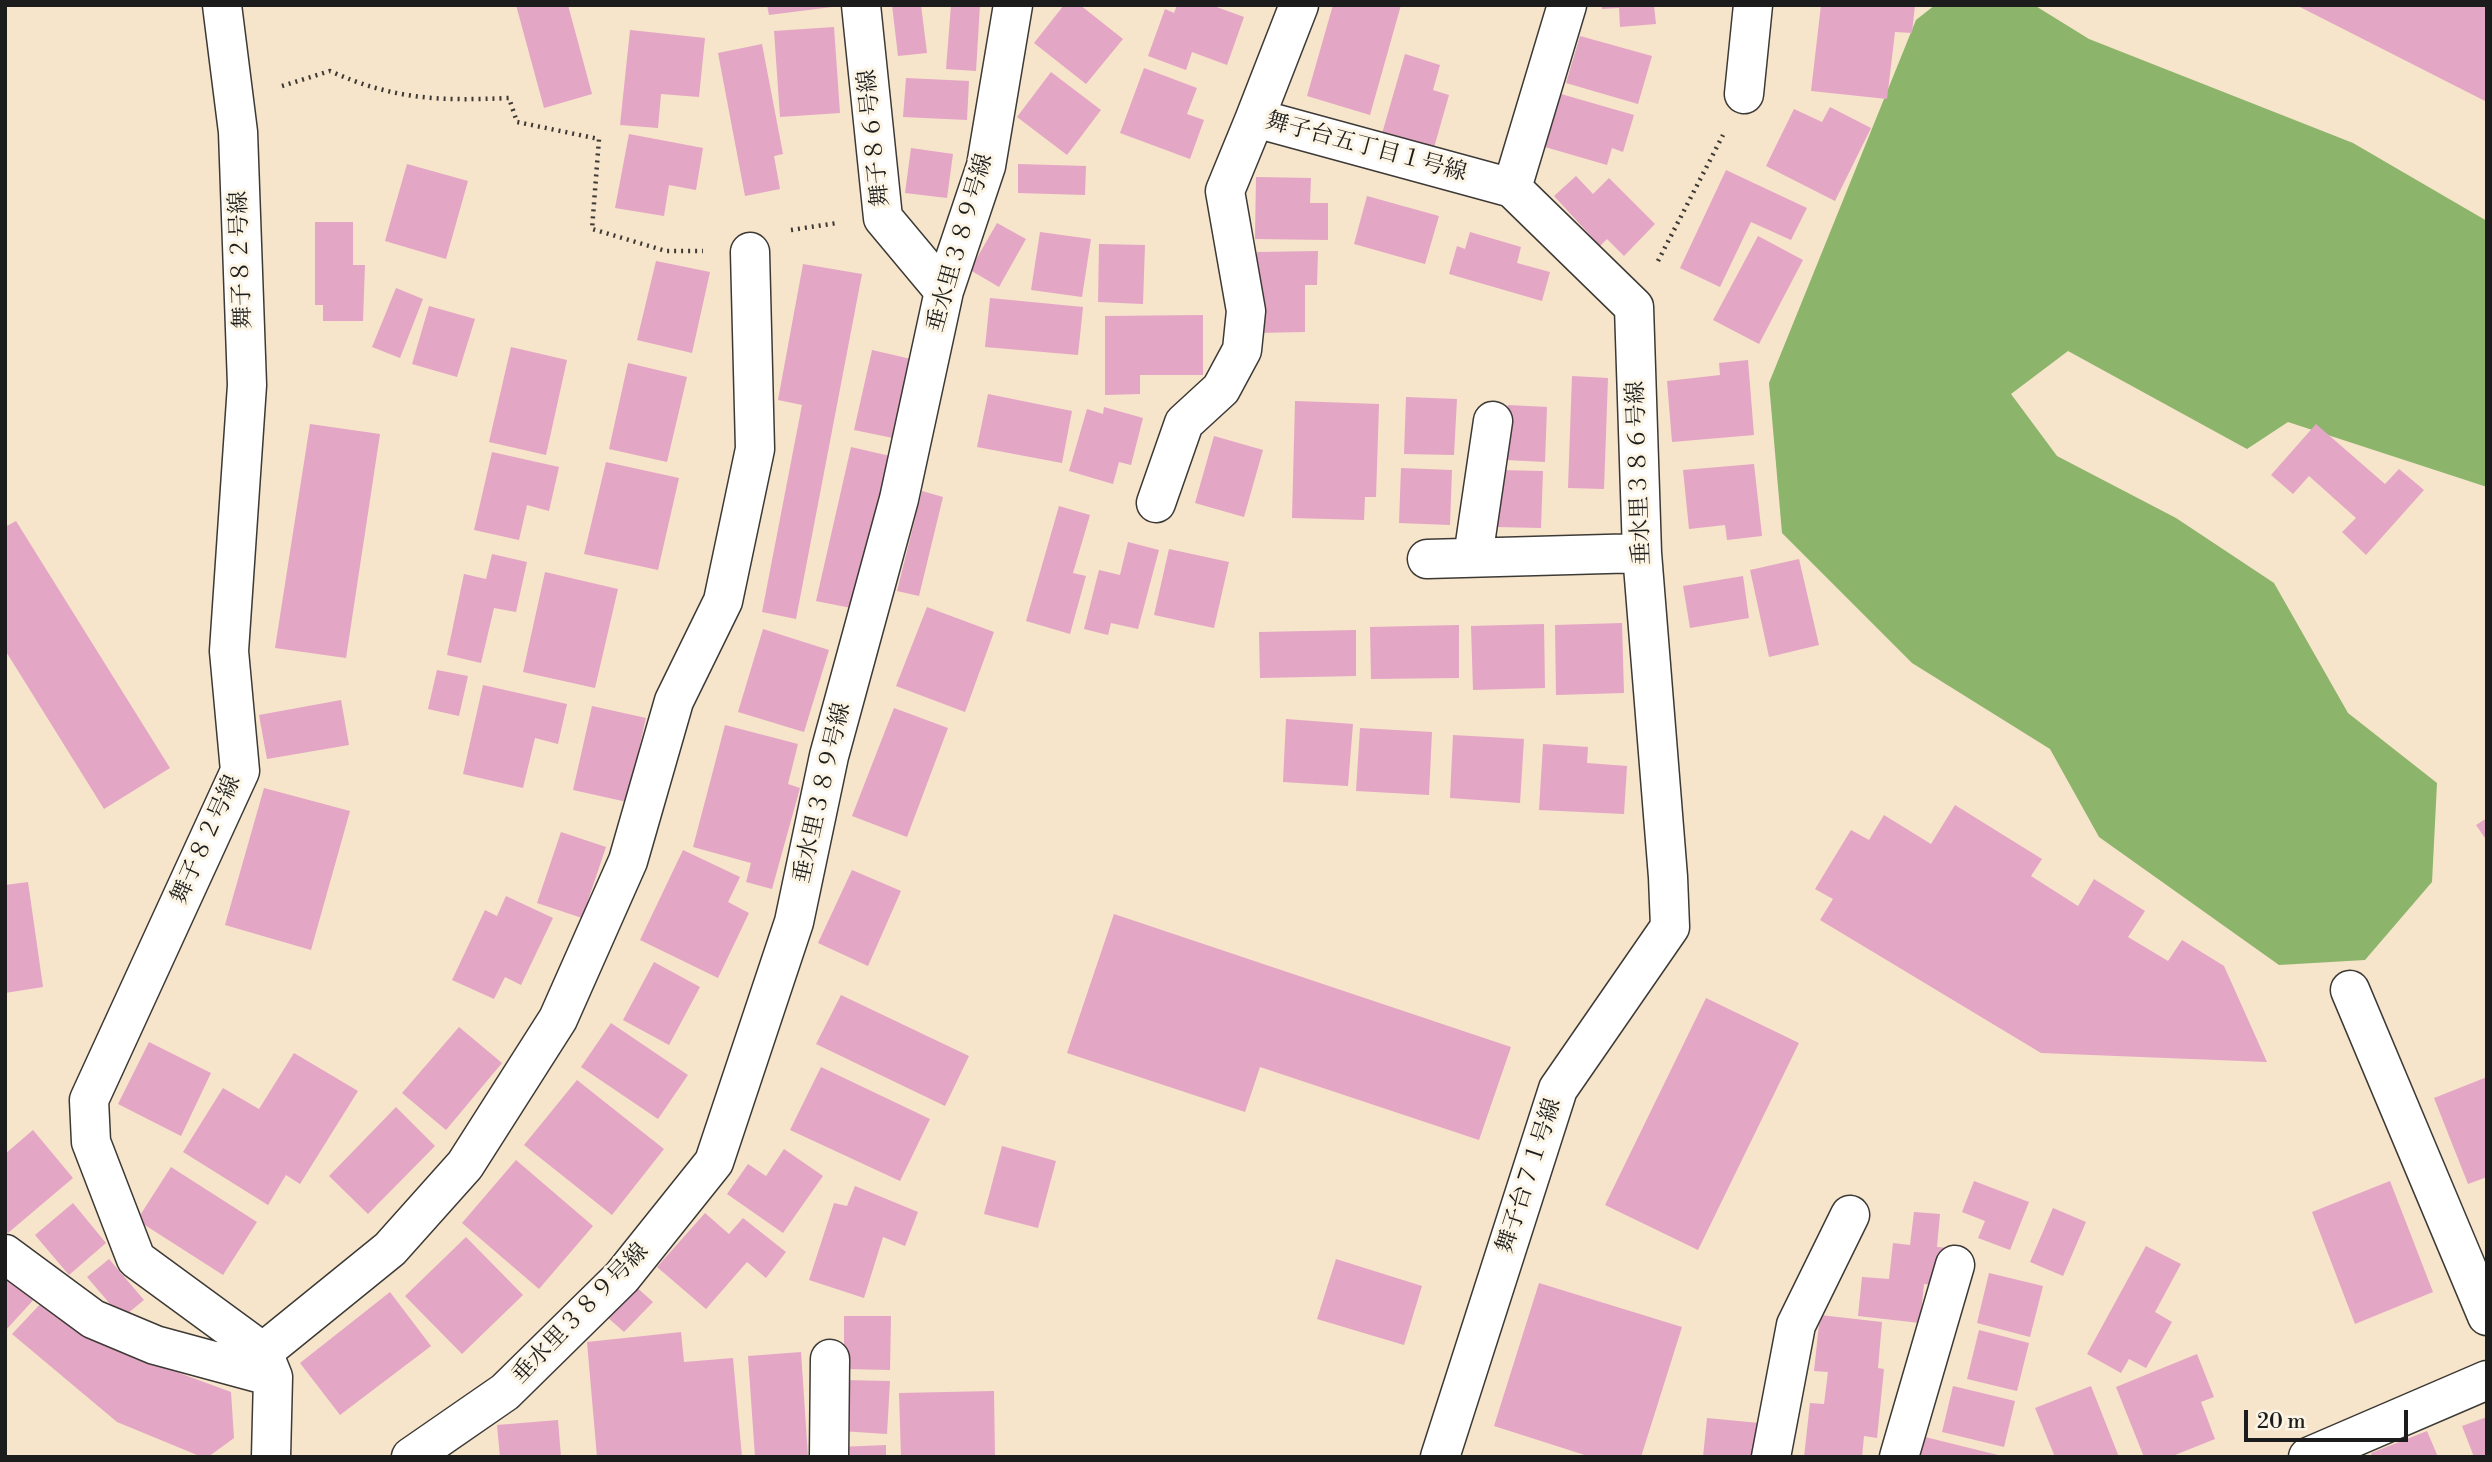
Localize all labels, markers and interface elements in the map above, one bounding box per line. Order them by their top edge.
street label: 舞子８６号線 [854,68,896,208]
street label: 舞子台五丁目１号線 [1262,108,1470,188]
street label: 垂水里３８９号線 [922,151,1000,335]
street label: 舞子８２号線 [226,191,258,329]
street label: 垂水里３８６号線 [1623,381,1657,565]
street label: 垂水里３８９号線 [789,700,857,886]
street label: 舞子８２号線 [166,771,248,909]
street label: 舞子台７１号線 [1492,1095,1568,1257]
street label: 垂水里３８９号線 [507,1238,655,1390]
scale bar [2247,1396,2412,1440]
text: 20 m [2257,1409,2306,1435]

